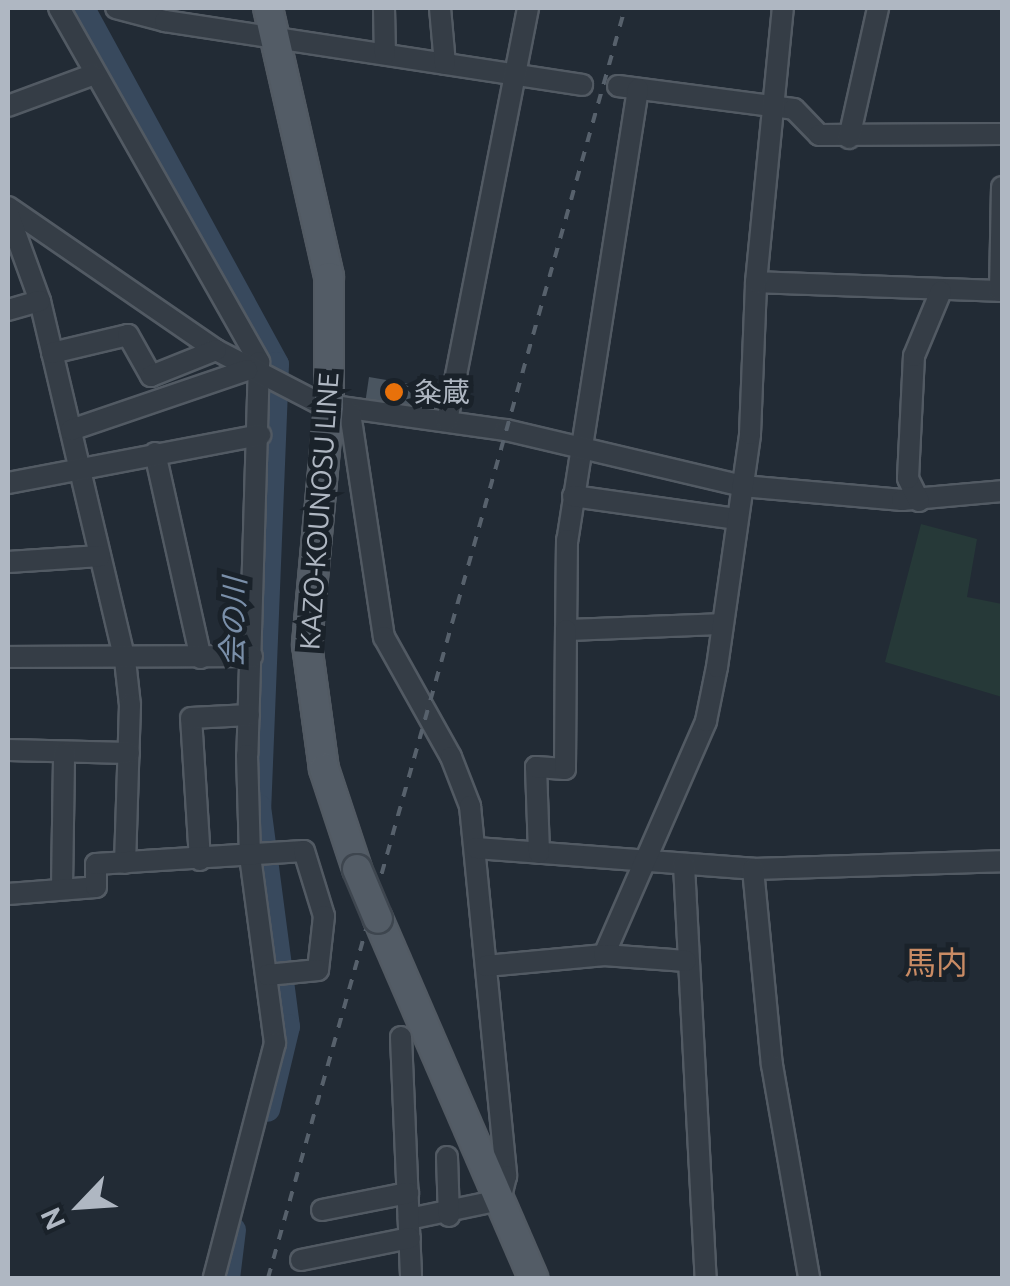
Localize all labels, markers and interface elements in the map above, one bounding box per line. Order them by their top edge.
street label: KAZO-KOUNOSU LINE [293,371,345,651]
place label: 粂蔵 [414,375,470,409]
marker: 粂蔵 [383,381,405,403]
water label: 会の川 [213,576,253,668]
district label: 馬内 [904,943,968,981]
north arrow [30,1156,130,1256]
text: N [34,1203,71,1235]

